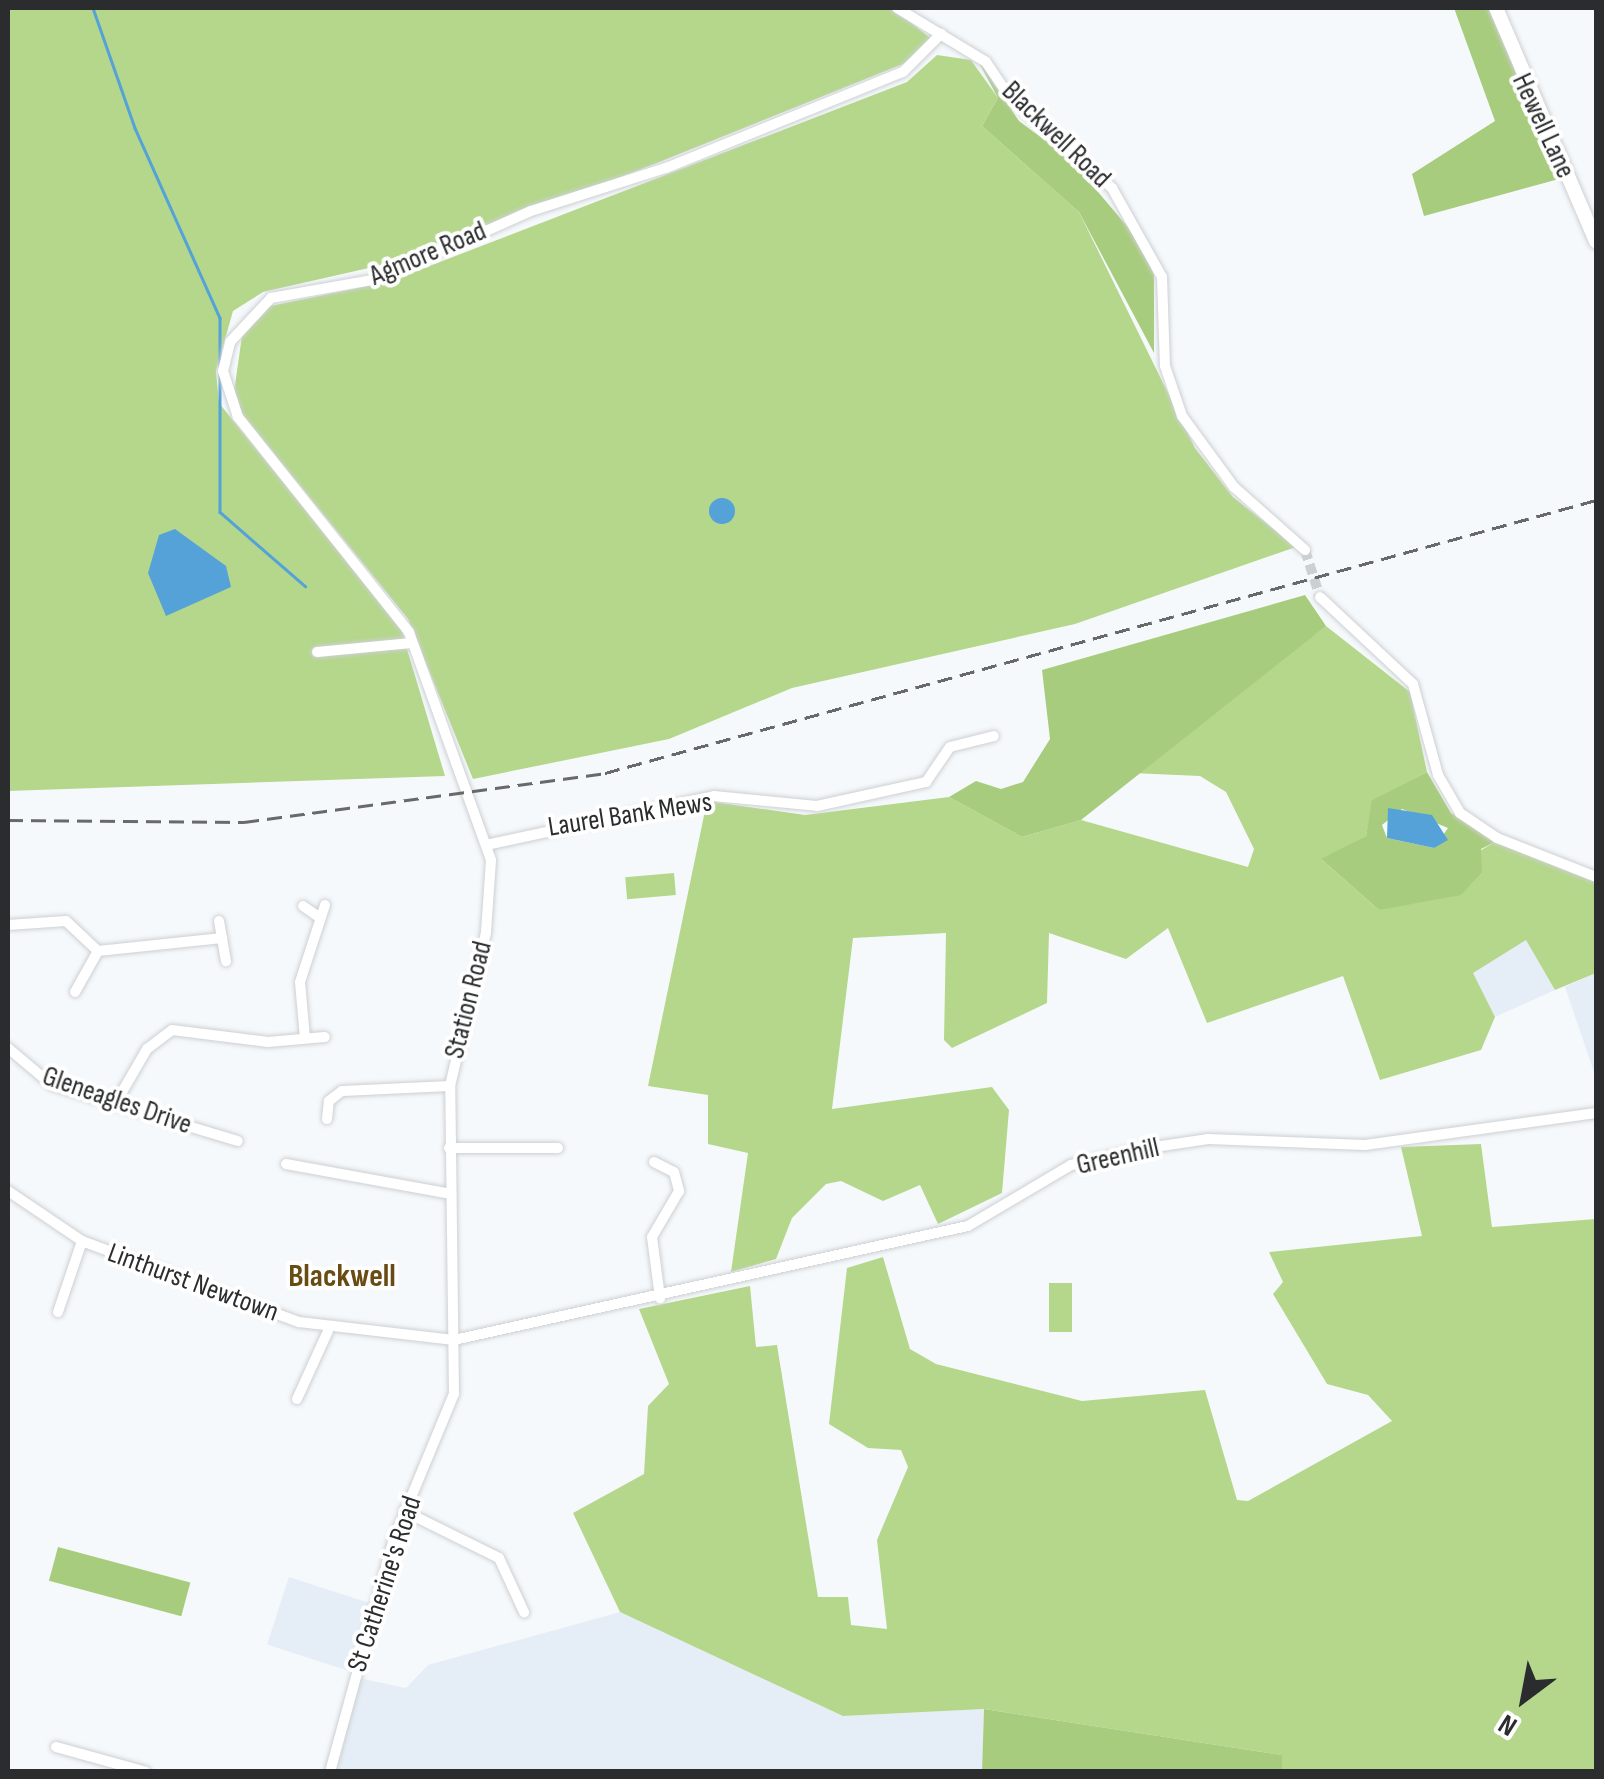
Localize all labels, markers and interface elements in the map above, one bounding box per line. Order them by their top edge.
street label: Hewell Lane [1504,68,1582,184]
street label: Blackwell Road [994,75,1118,195]
street label: Agmore Road [365,214,491,294]
street label: Laurel Bank Mews [546,785,714,845]
street label: Station Road [438,938,500,1062]
street label: Gleneagles Drive [38,1060,196,1142]
street label: Greenhill [1073,1131,1163,1183]
street label: Linthurst Newtown [103,1237,283,1329]
district label: Blackwell [288,1258,396,1296]
street label: St Catherine's Road [341,1492,429,1676]
north arrow [1474,1649,1574,1749]
text: N [1493,1707,1523,1743]

